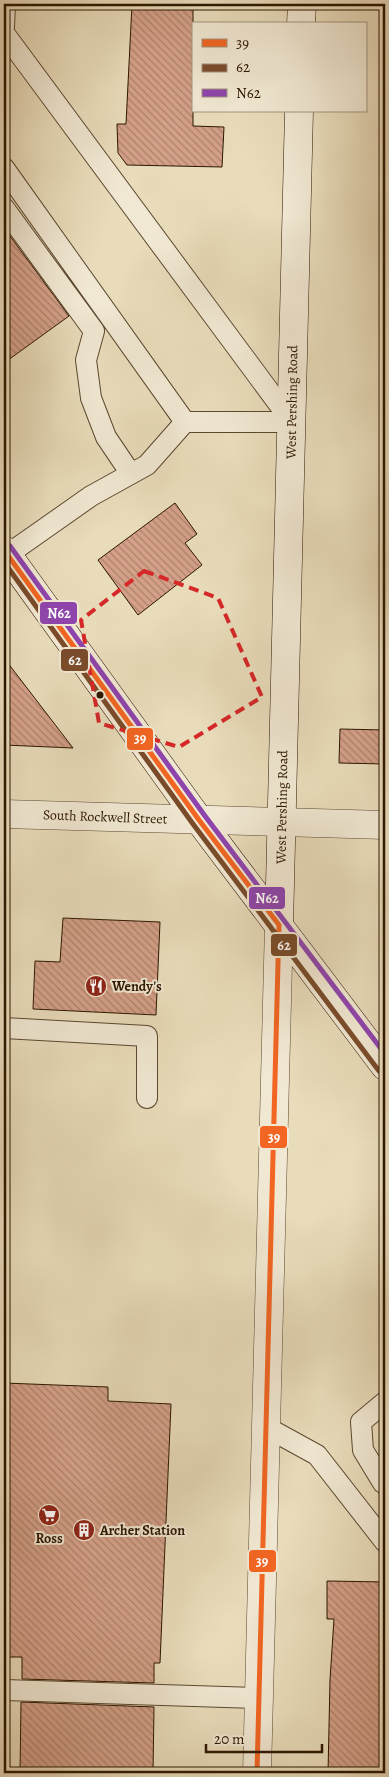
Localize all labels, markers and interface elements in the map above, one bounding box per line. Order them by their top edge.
legend [192,22,366,112]
text: 39 [236,33,249,53]
text: 62 [236,57,250,77]
text: N62 [236,83,261,103]
street label: West Pershing Road [281,345,302,460]
line badge: N62 [39,601,78,625]
text: N62 [47,604,71,623]
line badge: 62 [60,648,89,672]
text: 62 [68,651,82,670]
unlabelled marker [95,690,105,700]
line badge: 39 [126,727,154,751]
text: 39 [134,729,147,748]
street label: West Pershing Road [271,750,292,865]
street label: South Rockwell Street [42,805,168,829]
line badge: N62 [248,886,286,910]
text: N62 [255,889,279,908]
line badge: 62 [270,933,298,957]
text: 62 [277,936,291,955]
restaurant icon: Wendy's [84,974,108,998]
place label: Wendy's [111,977,162,996]
line badge: 39 [259,1125,288,1149]
text: 39 [268,1128,281,1147]
supermarket icon: Ross [37,1503,61,1527]
building icon: Archer Station [72,1518,96,1542]
place label: Archer Station [99,1521,185,1540]
place label: Ross [35,1529,63,1548]
line badge: 39 [248,1549,277,1573]
text: 39 [256,1552,269,1571]
scale bar [206,1722,323,1754]
text: 20 m [214,1729,245,1749]

